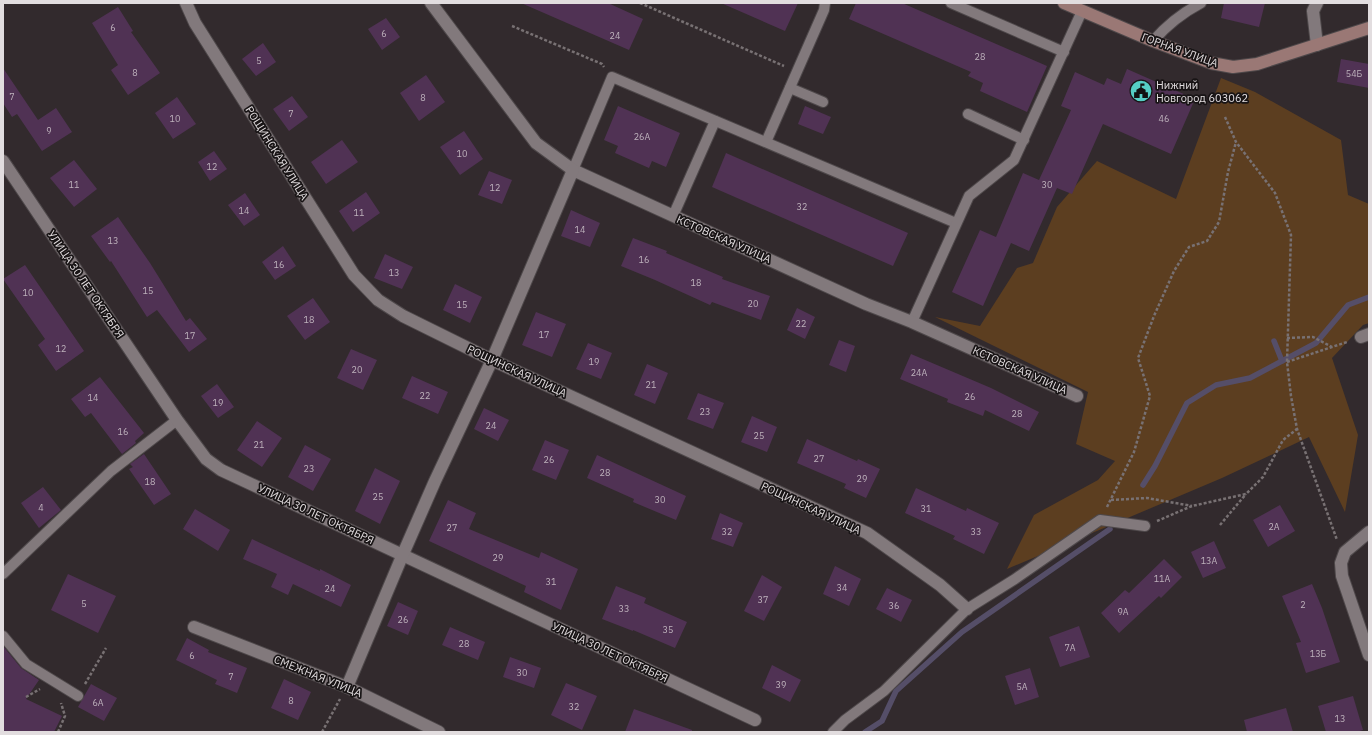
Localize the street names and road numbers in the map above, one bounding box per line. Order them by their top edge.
street label: ГОРНАЯ УЛИЦА [1140,30,1220,70]
street label: РОЩИНСКАЯ УЛИЦА [242,103,312,203]
street label: КСТОВСКАЯ УЛИЦА [675,212,773,266]
street label: УЛИЦА 30 ЛЕТ ОКТЯБРЯ [45,228,127,340]
street label: РОЩИНСКАЯ УЛИЦА [465,342,569,400]
street label: КСТОВСКАЯ УЛИЦА [971,343,1069,397]
street label: РОЩИНСКАЯ УЛИЦА [759,479,863,537]
street label: УЛИЦА 30 ЛЕТ ОКТЯБРЯ [256,481,376,547]
street label: УЛИЦА 30 ЛЕТ ОКТЯБРЯ [550,619,670,685]
street label: СМЕЖНАЯ УЛИЦА [272,652,364,700]

